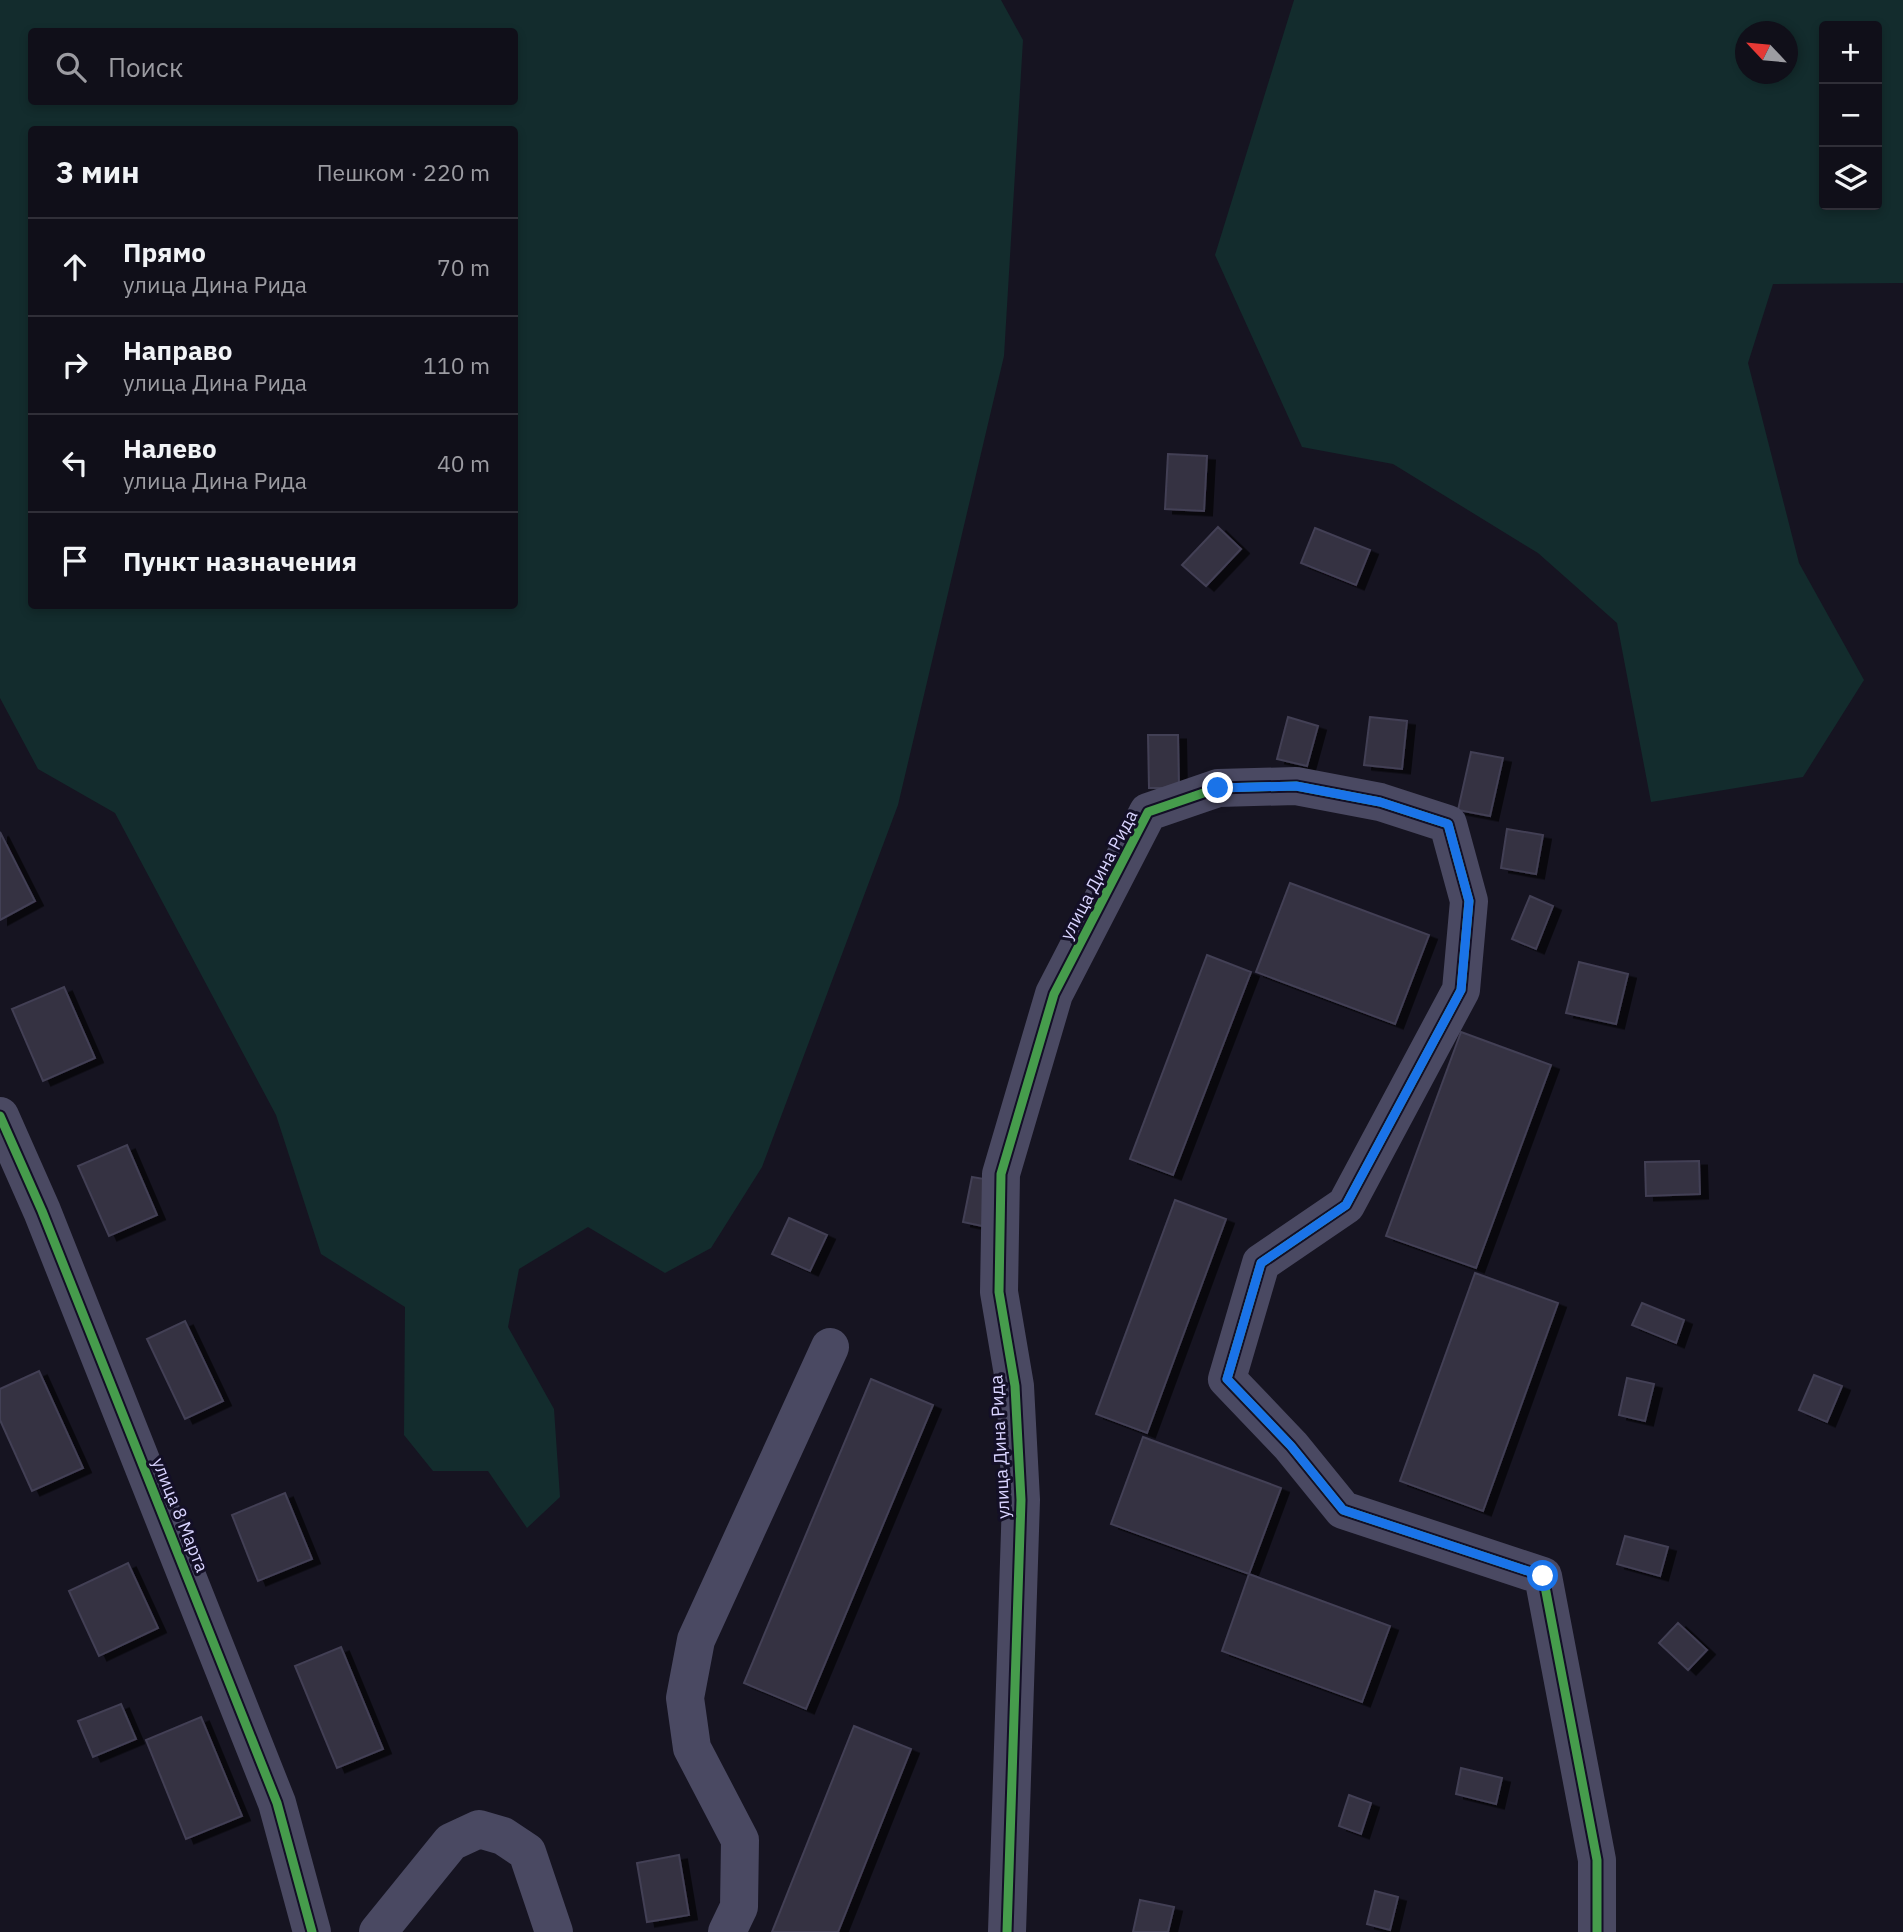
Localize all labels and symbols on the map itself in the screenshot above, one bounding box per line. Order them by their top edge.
north arrow [1735,21,1798,84]
route end [1202,772,1233,803]
street label: улица Дина Рида [1055,805,1143,944]
street label: улица Дина Рида [984,1374,1015,1520]
street label: улица 8 Марта [147,1454,214,1576]
route start [1527,1560,1558,1591]

